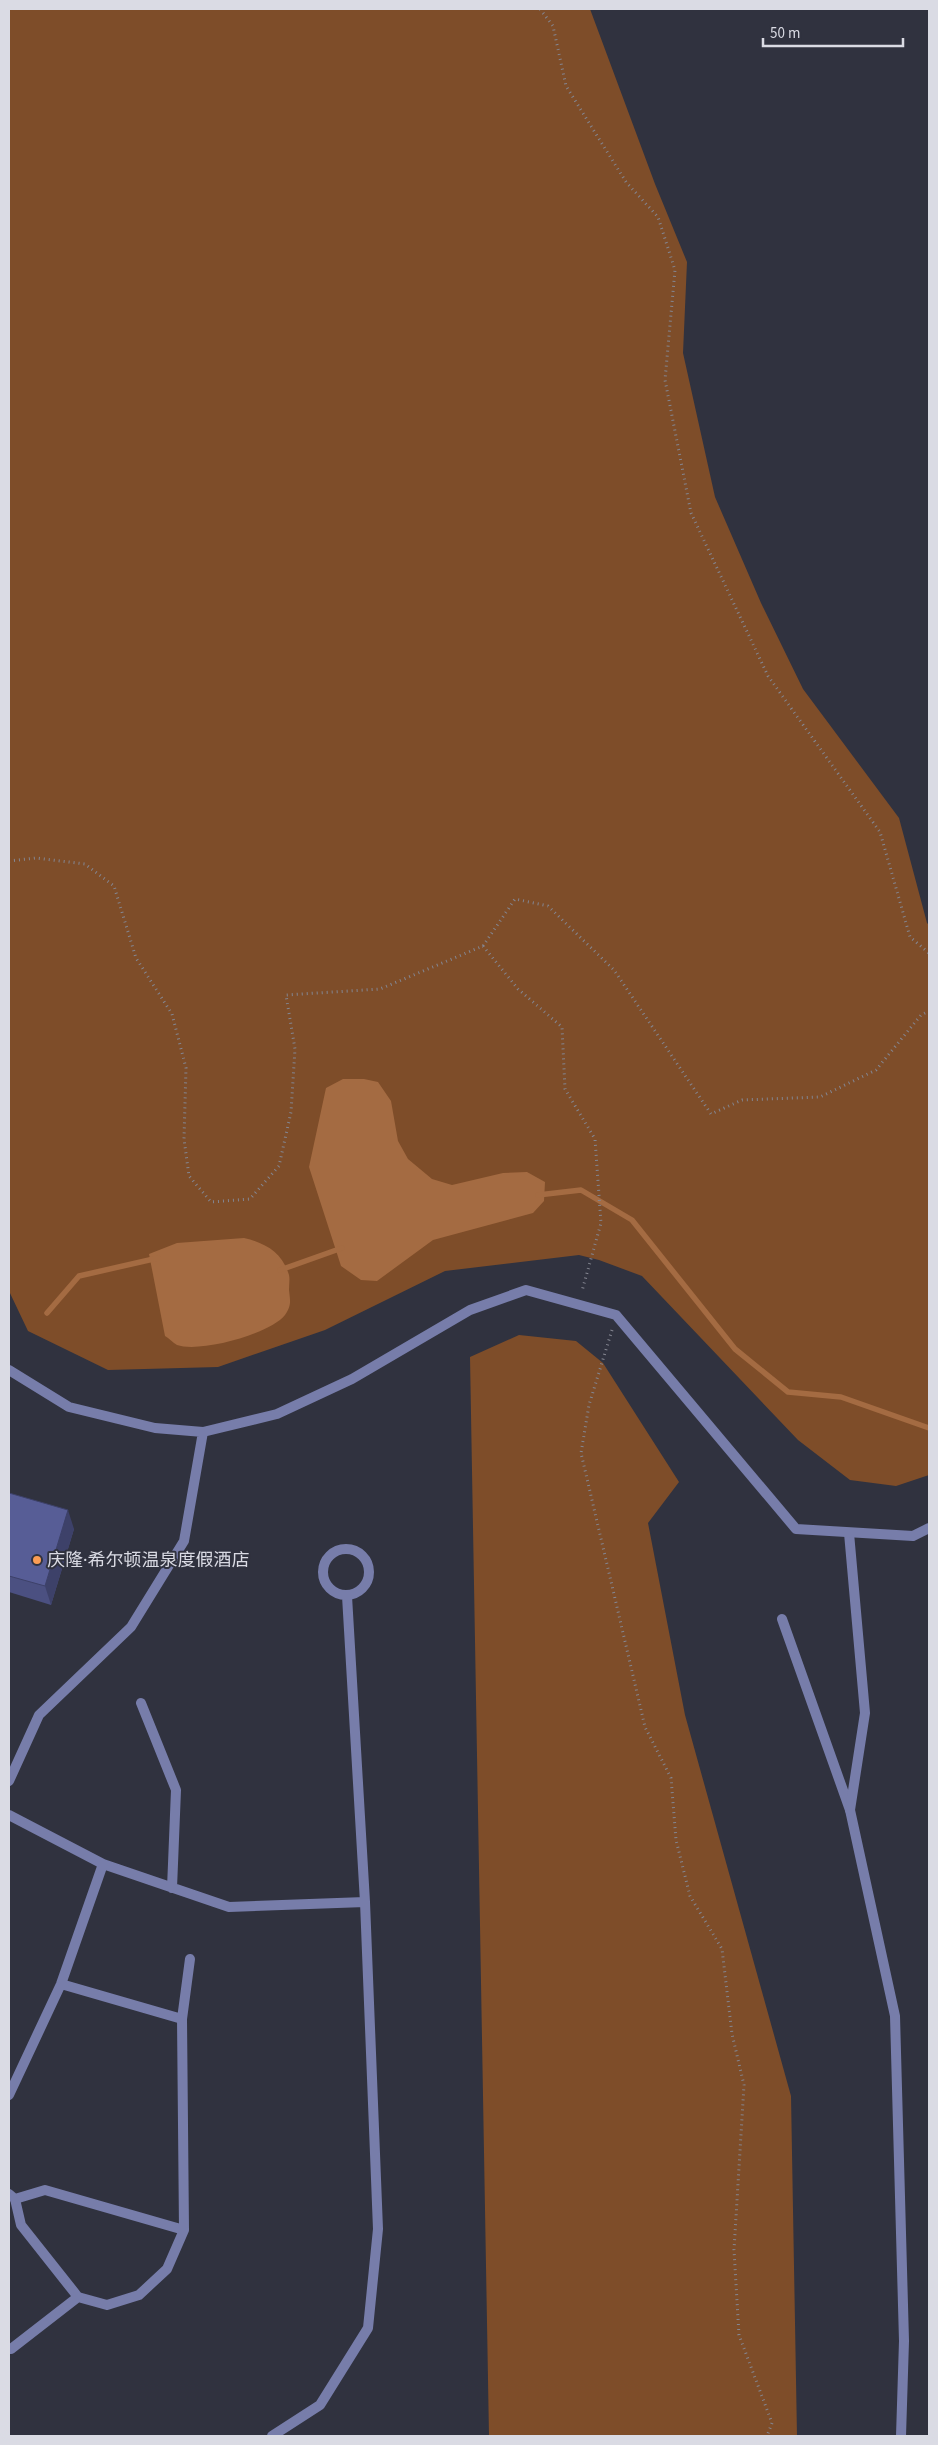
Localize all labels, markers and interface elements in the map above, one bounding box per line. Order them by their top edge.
scale bar [763,15,903,47]
text: 50 m [770,23,800,44]
place label: 庆隆·希尔顿温泉度假酒店 [47,1548,249,1573]
marker: 庆隆·希尔顿温泉度假酒店 [31,1554,43,1566]

